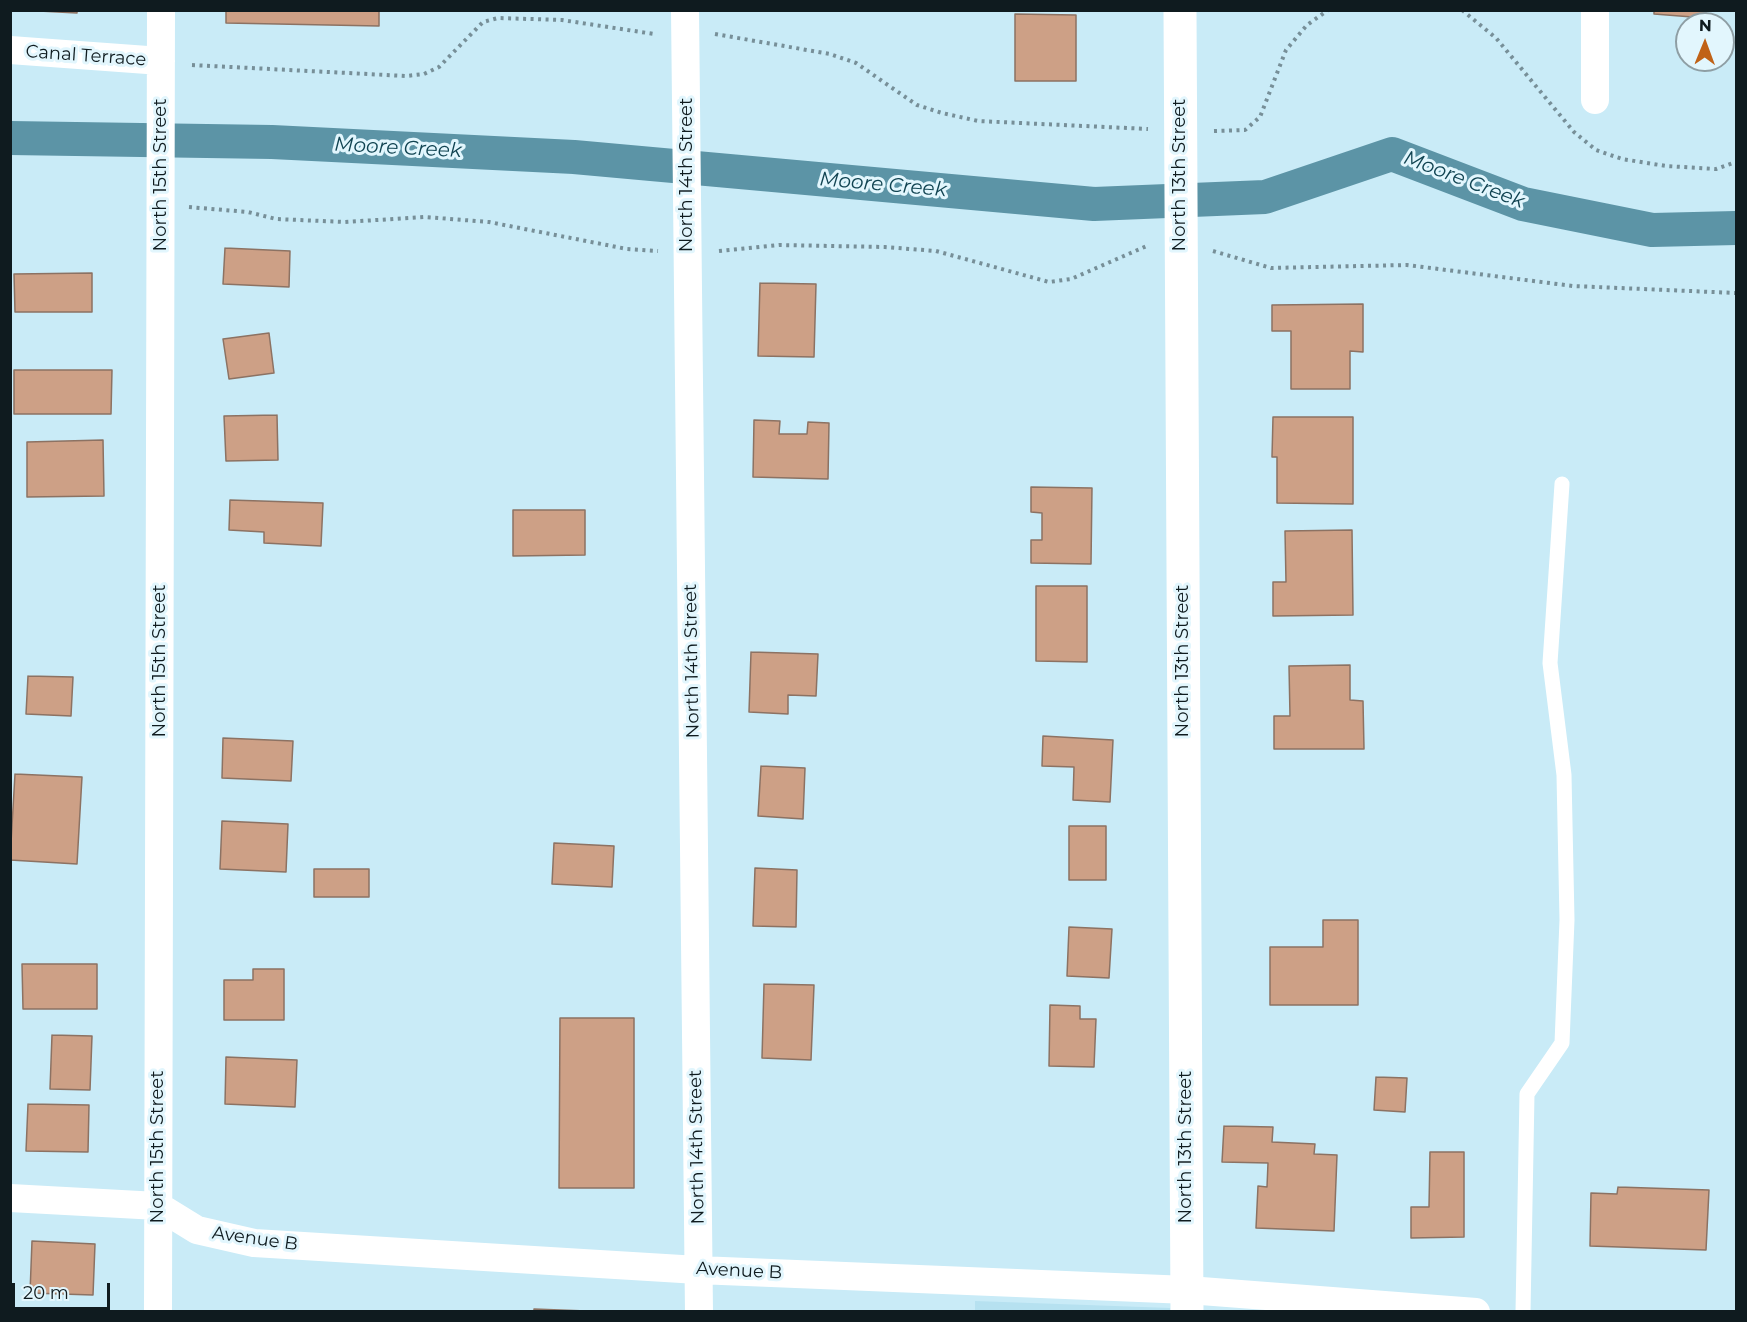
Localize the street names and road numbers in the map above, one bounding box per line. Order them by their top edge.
street label: Canal Terrace [25,41,147,71]
street label: North 14th Street [676,98,698,252]
street label: North 15th Street [150,99,172,251]
street label: North 13th Street [1169,99,1191,251]
street label: North 14th Street [680,584,704,738]
street label: North 15th Street [149,585,171,737]
street label: North 13th Street [1172,585,1194,737]
street label: North 14th Street [685,1070,709,1224]
street label: North 15th Street [147,1071,169,1223]
street label: North 13th Street [1175,1071,1197,1223]
street label: Avenue B [211,1222,299,1256]
street label: Avenue B [695,1258,783,1284]

